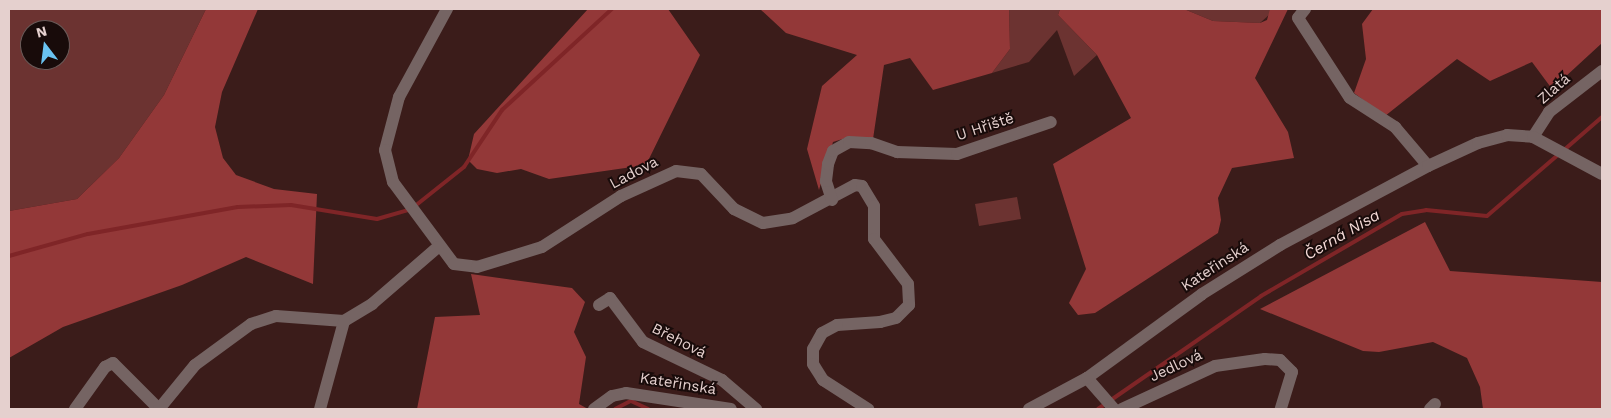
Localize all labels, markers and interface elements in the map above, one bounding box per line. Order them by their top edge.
north arrow [20,20,70,70]
text: N [34,22,48,41]
street label: Zlatá [1534,70,1574,108]
street label: U Hřiště [954,109,1016,145]
street label: Ladova [607,153,661,193]
water label: Černá Nisa [1301,206,1383,264]
street label: Kateřinská [1178,239,1252,295]
street label: Břehová [649,320,709,362]
street label: Jedlová [1147,346,1205,386]
street label: Kateřinská [639,369,717,399]

